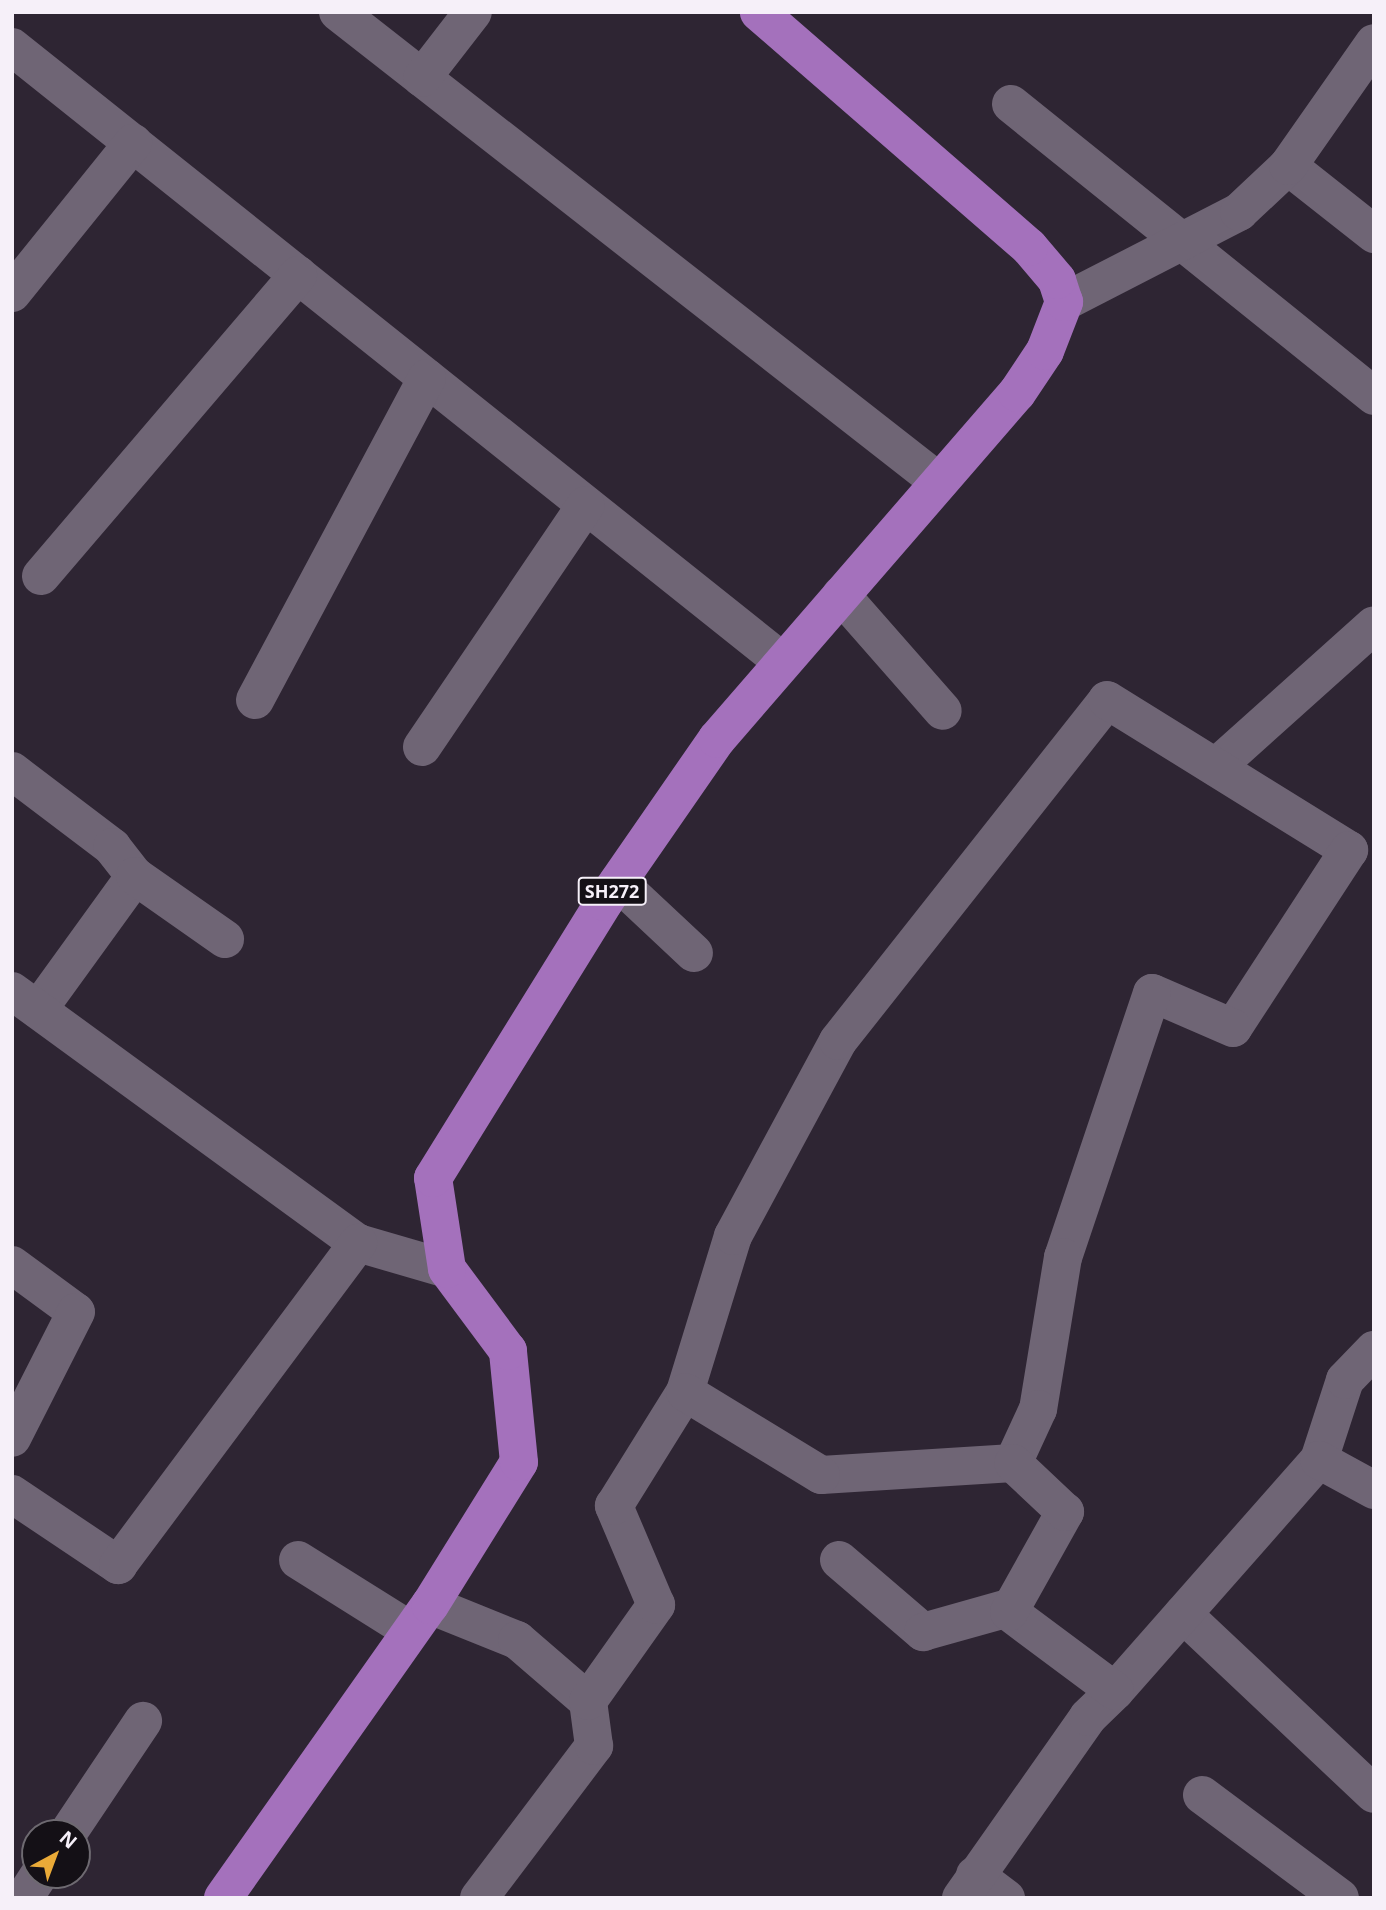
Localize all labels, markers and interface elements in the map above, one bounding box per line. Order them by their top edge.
road number: SH272 [577,876,647,906]
north arrow [21,1819,91,1889]
text: N [54,1825,83,1855]

